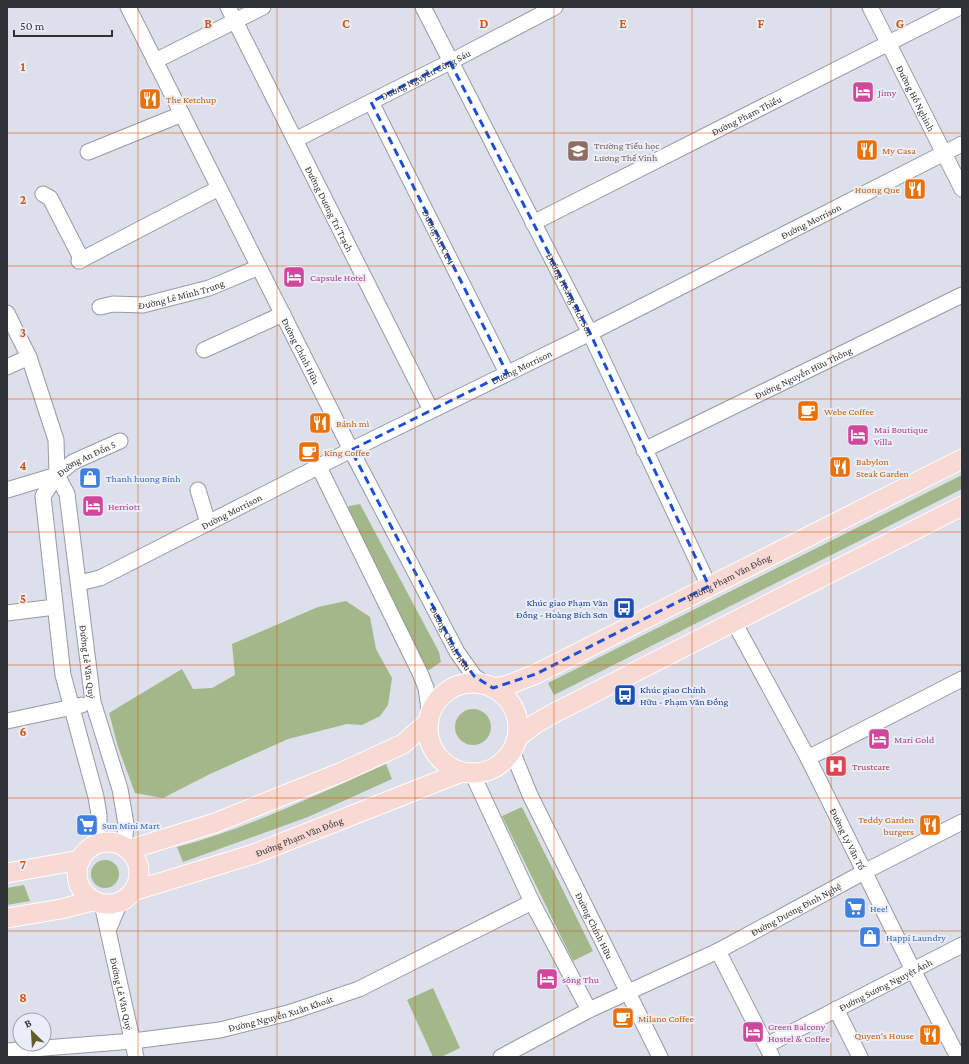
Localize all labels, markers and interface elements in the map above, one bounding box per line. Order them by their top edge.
scale bar [14,12,112,38]
text: B [204,16,212,31]
text: C [342,16,350,31]
text: D [480,16,489,31]
text: E [619,16,627,31]
text: F [758,16,765,31]
text: G [896,16,904,31]
text: 50 m [20,19,45,33]
street label: Đường Nguyễn Công Sáu [379,47,473,102]
text: 1 [21,59,26,74]
street label: Đường Hồ Nghinh [895,63,938,133]
hotel icon: Jimy [850,79,876,105]
restaurant icon: The Ketchup [137,86,163,112]
place label: Jimy [877,87,897,98]
street label: Đường Phạm Thiều [709,92,784,137]
place label: The Ketchup [166,94,216,105]
restaurant icon: My Casa [854,137,880,163]
school or university icon: Trường Tiểu học Lương Thế Vinh [565,138,591,164]
place label: Trường Tiểu học Lương Thế Vinh [594,140,660,163]
place label: My Casa [882,145,916,156]
street label: Đường Dương Trí Trạch [303,164,356,254]
restaurant icon: Huong Que [902,176,928,202]
place label: Huong Que [855,184,901,195]
text: 2 [20,192,27,207]
street label: Đường Morrison [779,201,843,241]
street label: Đường An Cư 4 [420,208,457,266]
street label: Đường Hoàng Bích Sơn [544,251,596,338]
hotel icon: Capsule Hotel [281,264,307,290]
place label: Capsule Hotel [310,272,366,283]
street label: Đường Lê Minh Trung [138,277,226,311]
street label: Đường Chính Hữu [280,316,323,386]
text: 3 [20,325,26,340]
street label: Đường Nguyễn Hữu Thông [753,344,854,401]
street label: Đường Morrison [489,347,554,386]
cafe icon: Webe Coffee [795,398,821,424]
place label: Webe Coffee [824,406,875,417]
restaurant icon: Bánh mì [307,410,333,436]
place label: Bánh mì [336,418,370,429]
hotel icon: Mai Boutique Villa [845,422,871,448]
place label: Mai Boutique Villa [874,424,929,447]
street label: Đường An Đồn 5 [54,438,117,479]
cafe icon: King Coffee [296,439,322,465]
place label: King Coffee [324,447,371,458]
restaurant icon: Babylon Steak Garden [827,454,853,480]
place label: Babylon Steak Garden [856,456,910,479]
text: 4 [19,458,27,473]
shop icon: Thanh huong Binh [77,465,103,491]
place label: Thanh huong Binh [106,473,181,484]
street label: Đường Morrison [199,491,264,531]
hotel icon: Herriott [80,493,106,519]
place label: Herriott [108,501,141,512]
street label: Đường Phạm Văn Đồng [684,551,773,603]
text: 5 [20,591,26,606]
bus stop icon: Khúc giao Phạm Văn Đồng - Hoàng Bích Sơn [611,595,637,621]
place label: Khúc giao Phạm Văn Đồng - Hoàng Bích Sơn [516,597,609,620]
street label: Đường Chính Hữu [428,604,474,673]
street label: Đường Lê Văn Quý [78,624,98,700]
bus stop icon: Khúc giao Chính Hữu - Phạm Văn Đồng [612,682,638,708]
place label: Khúc giao Chính Hữu - Phạm Văn Đồng [640,684,729,707]
text: 6 [19,724,27,739]
hotel icon: Mari Gold [866,726,892,752]
place label: Mari Gold [894,734,935,745]
hospital icon: Trustcare [823,753,849,779]
place label: Trustcare [852,761,891,772]
street label: Đường Lý Văn Tố [828,806,868,872]
supermarket icon: Sun Mini Mart [74,812,100,838]
restaurant icon: Teddy Garden burgers [917,812,943,838]
street label: Đường Phạm Văn Đồng [254,814,345,858]
place label: Teddy Garden burgers [858,814,915,837]
place label: Sun Mini Mart [102,820,160,831]
text: 7 [20,857,26,872]
street label: Đường Dương Đình Nghệ [749,880,843,938]
street label: Đường Chính Hữu [574,890,616,961]
supermarket icon: Hee! [842,895,868,921]
place label: Hee! [870,903,888,914]
shop icon: Happi Laundry [857,924,883,950]
place label: Happi Laundry [886,932,946,943]
street label: Đường Lê Văn Quý [109,956,135,1032]
street label: Đường Sương Nguyệt Ánh [837,956,934,1013]
hotel icon: sông Thu [534,966,560,992]
place label: sông Thu [562,974,600,985]
text: 8 [19,990,27,1005]
street label: Đường Nguyễn Xuân Khoát [227,992,335,1033]
cafe icon: Milano Coffee [610,1005,636,1031]
north arrow [12,1012,52,1052]
place label: Milano Coffee [638,1013,694,1024]
text: B [22,1016,34,1030]
hotel icon: Green Balcony Hostel & Coffee [740,1019,766,1045]
place label: Green Balcony Hostel & Coffee [768,1021,831,1044]
restaurant icon: Quyen's House [917,1022,943,1048]
place label: Quyen's House [854,1030,915,1041]

